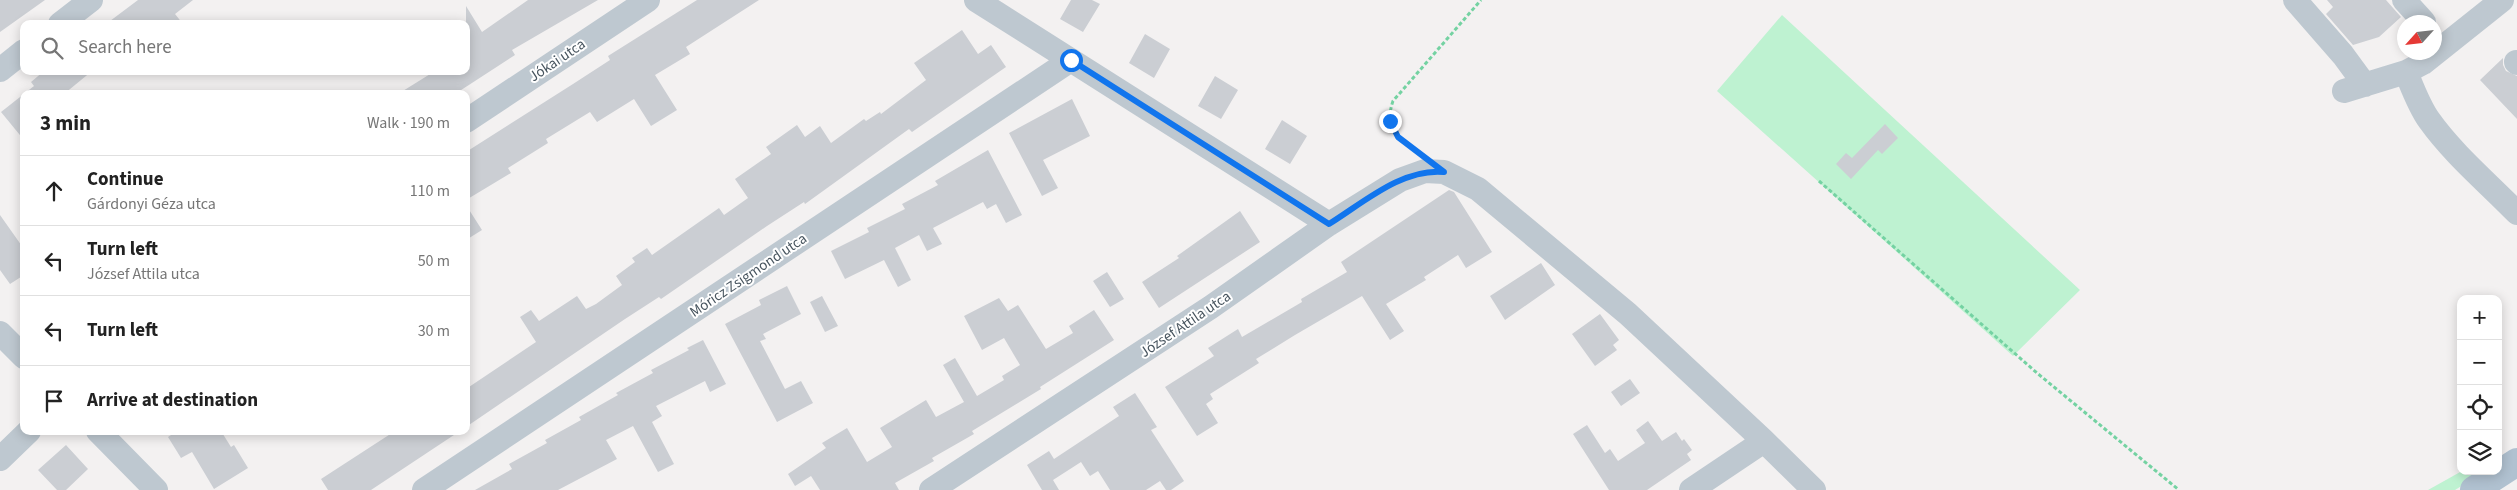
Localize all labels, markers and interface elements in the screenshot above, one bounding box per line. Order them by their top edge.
north arrow [2397,15,2442,60]
search box [20,20,470,75]
icon: search [38,34,66,62]
text: Search here [78,34,172,61]
street label: Jókai utca [525,34,590,87]
route start [1060,49,1083,72]
text: 3 min [40,108,91,138]
route end [1379,110,1402,133]
text: Walk · 190 m [367,112,450,134]
text: Continue [87,166,164,193]
icon: ahead [40,177,68,205]
text: 110 m [410,180,450,202]
text: Gárdonyi Géza utca [87,193,216,215]
street label: Móricz Zsigmond utca [686,228,811,322]
text: Turn left [87,236,158,263]
icon: left [40,247,68,275]
text: 50 m [418,250,450,272]
text: József Attila utca [87,263,200,285]
street label: József Attila utca [1136,286,1235,363]
map controls [2457,295,2502,475]
button: + [2457,295,2502,340]
icon: left [40,317,68,345]
text: Turn left [87,317,158,344]
text: 30 m [418,320,450,342]
button: − [2457,340,2502,385]
button: locate [2457,385,2502,430]
icon: arrive [40,387,68,415]
text: Arrive at destination [87,387,258,414]
button: layers [2457,430,2502,475]

